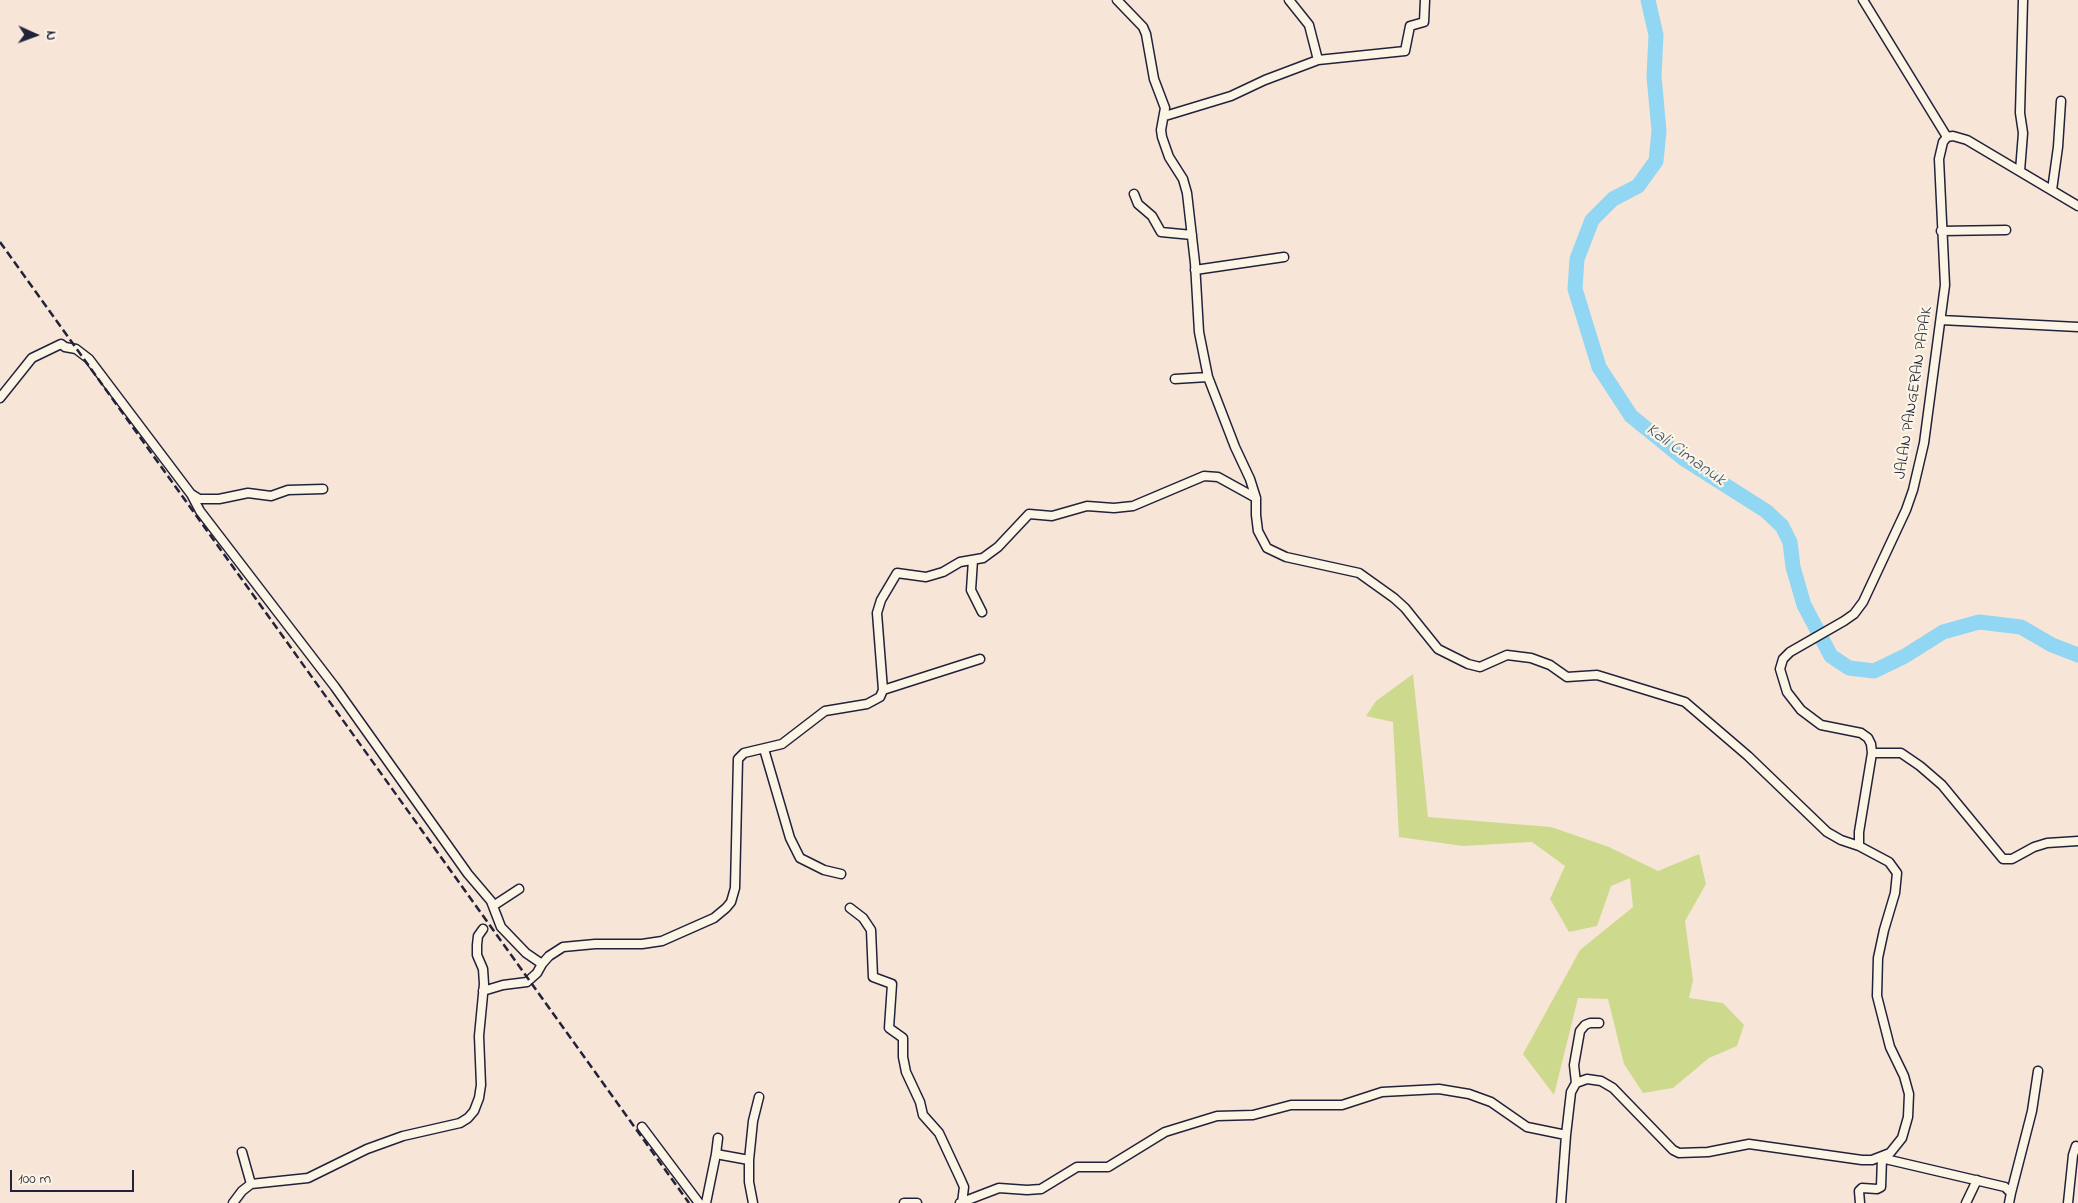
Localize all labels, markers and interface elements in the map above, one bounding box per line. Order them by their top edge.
north arrow [10,10,60,60]
text: N [40,30,61,41]
street label: JALAN PANGERAN PAPAK [1892,305,1938,481]
water label: Kali Cimanuk [1641,420,1729,492]
scale bar [12,1160,136,1192]
text: 100 m [18,1168,51,1190]

